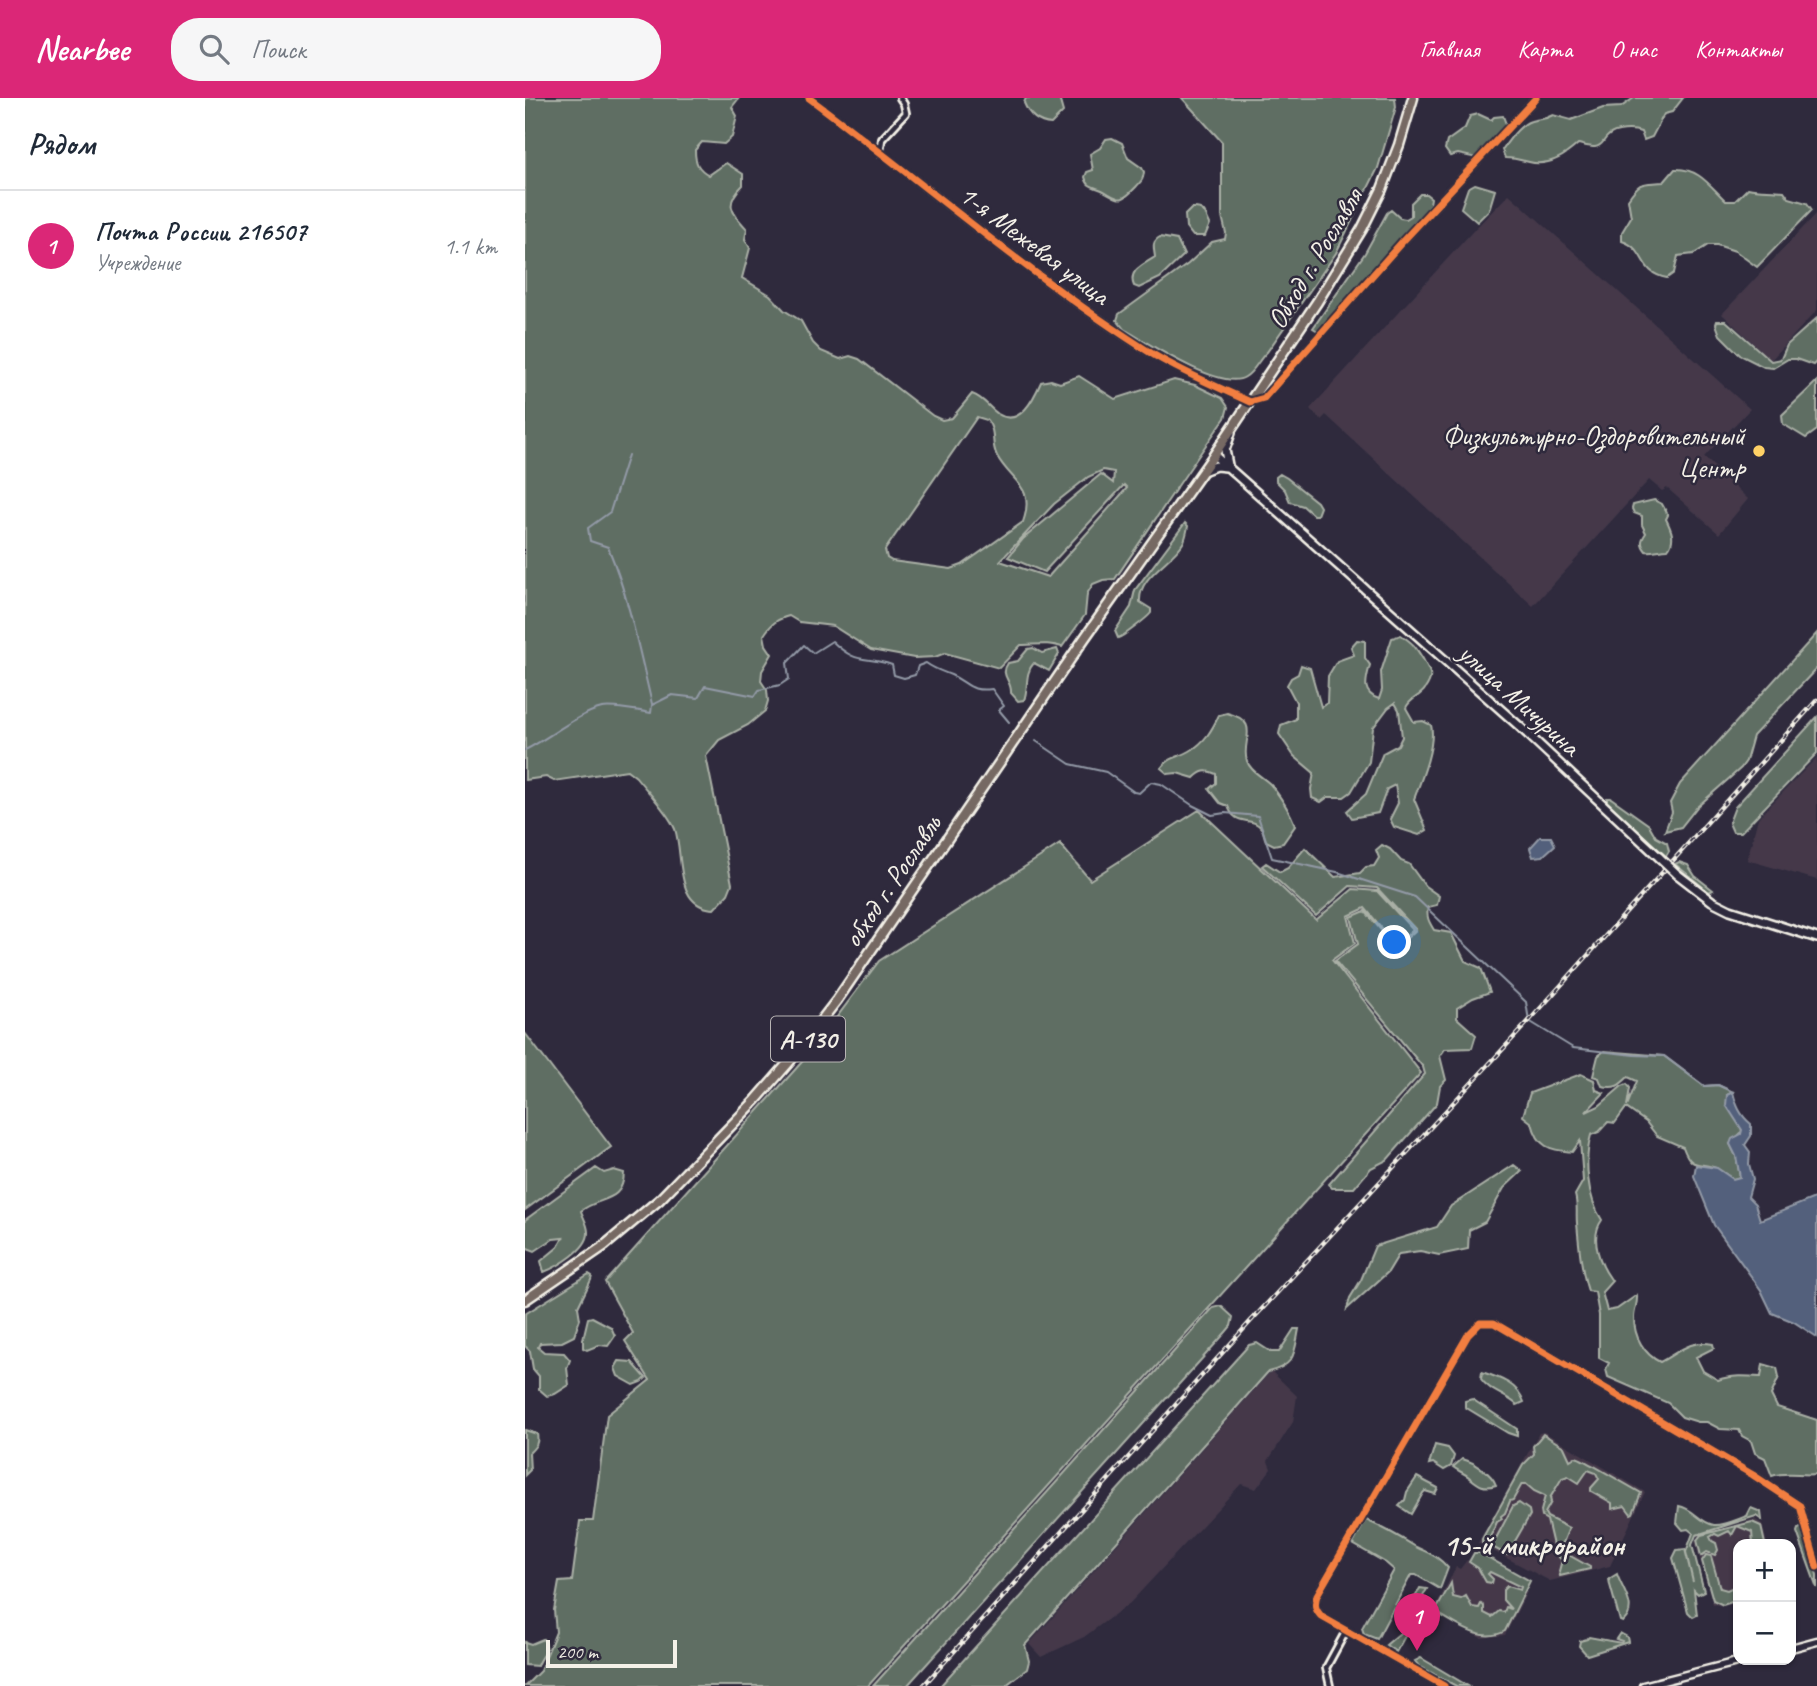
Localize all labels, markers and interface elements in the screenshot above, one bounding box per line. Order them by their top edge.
search box [171,18,661,81]
text: Nearbee [35,28,129,70]
icon: search [195,30,233,68]
text: Поиск [251,33,306,66]
text: Главная [1419,34,1480,64]
text: Карта [1518,34,1572,64]
text: О нас [1610,34,1657,64]
text: Контакты [1695,34,1782,64]
text: Рядом [28,125,95,163]
street label: 1-я Межевая улица [952,176,1118,313]
street label: Обход г. Рославля [1259,180,1371,335]
text: Почта России 216507 [95,215,306,248]
text: 1 [46,232,56,261]
text: 1.1 km [444,232,497,261]
text: Учреждение [95,248,180,277]
place label: Физкультурно-Оздоровительный Центр [1443,418,1747,485]
marker: Физкультурно-Оздоровительный Центр [1751,443,1767,459]
street label: улица Мичурина [1450,634,1589,764]
street label: обход г. Рославль [834,807,950,954]
your location [1377,925,1411,959]
road number: А-130 [771,1016,845,1062]
district label: 15-й микрорайон [1443,1526,1626,1564]
map controls [1733,1539,1796,1665]
button: + [1733,1539,1796,1602]
pin: 1 [1394,1593,1440,1651]
button: − [1733,1602,1796,1665]
scale bar [546,1637,677,1669]
text: 200 m [557,1640,598,1664]

